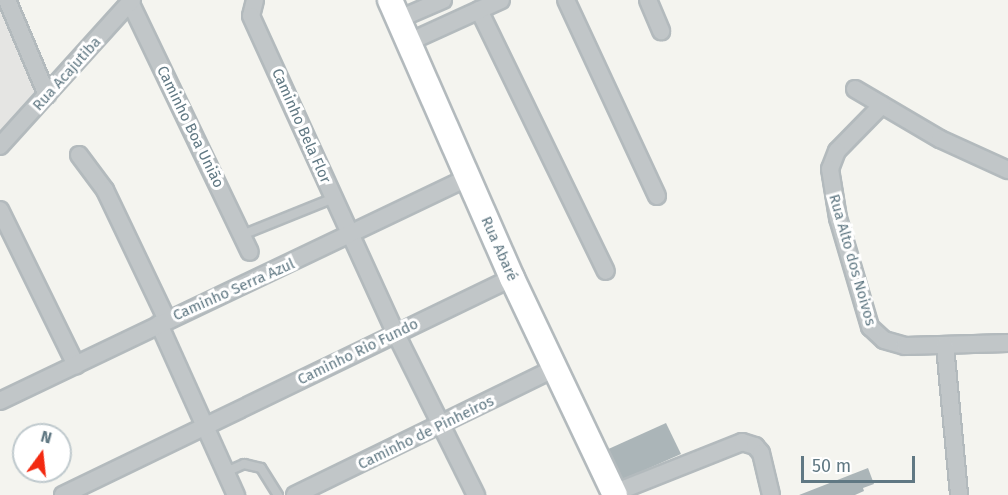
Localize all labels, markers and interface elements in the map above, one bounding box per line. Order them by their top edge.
street label: Rua Acajutiba [29,33,105,115]
street label: Caminho Boa União [153,63,227,191]
street label: Caminho Bela Flor [268,66,334,186]
street label: Rua Alto dos Noivos [825,192,879,328]
street label: Rua Abaré [477,214,521,284]
street label: Caminho Serra Azul [170,255,298,325]
street label: Caminho Rio Fundo [295,315,421,389]
street label: Caminho de Pinheiros [355,392,497,474]
north arrow [12,423,72,483]
text: N [39,427,54,448]
scale bar [804,444,918,482]
text: 50 m [812,455,851,477]

